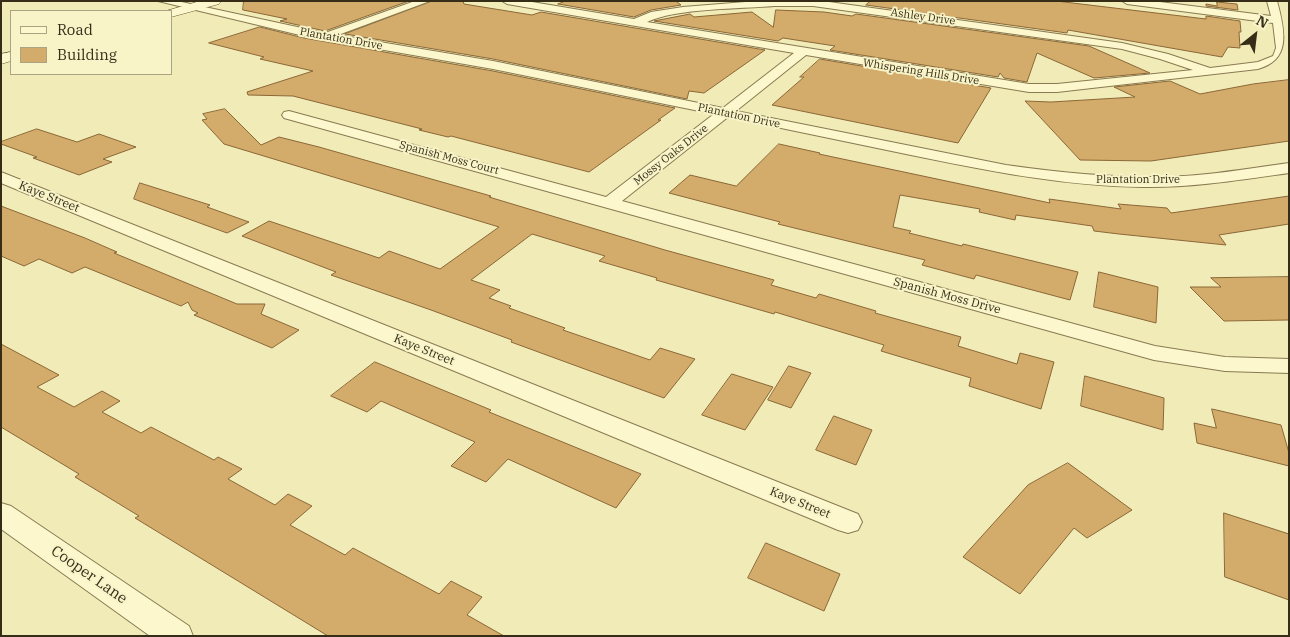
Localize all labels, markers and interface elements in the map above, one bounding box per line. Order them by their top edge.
street label: Ashley Drive [890,6,956,28]
legend [10,10,172,75]
north arrow [1230,10,1280,60]
text: N [1253,11,1271,32]
text: Road [57,20,93,39]
street label: Plantation Drive [299,25,383,53]
text: Building [57,45,117,64]
street label: Whispering Hills Drive [862,56,980,88]
street label: Plantation Drive [697,101,781,131]
street label: Mossy Oaks Drive [631,122,711,188]
street label: Spanish Moss Court [398,138,500,178]
street label: Plantation Drive [1096,173,1180,187]
street label: Kaye Street [17,178,81,216]
street label: Spanish Moss Drive [892,275,1002,317]
street label: Kaye Street [392,331,456,369]
street label: Kaye Street [768,484,832,522]
street label: Cooper Lane [47,542,131,608]

